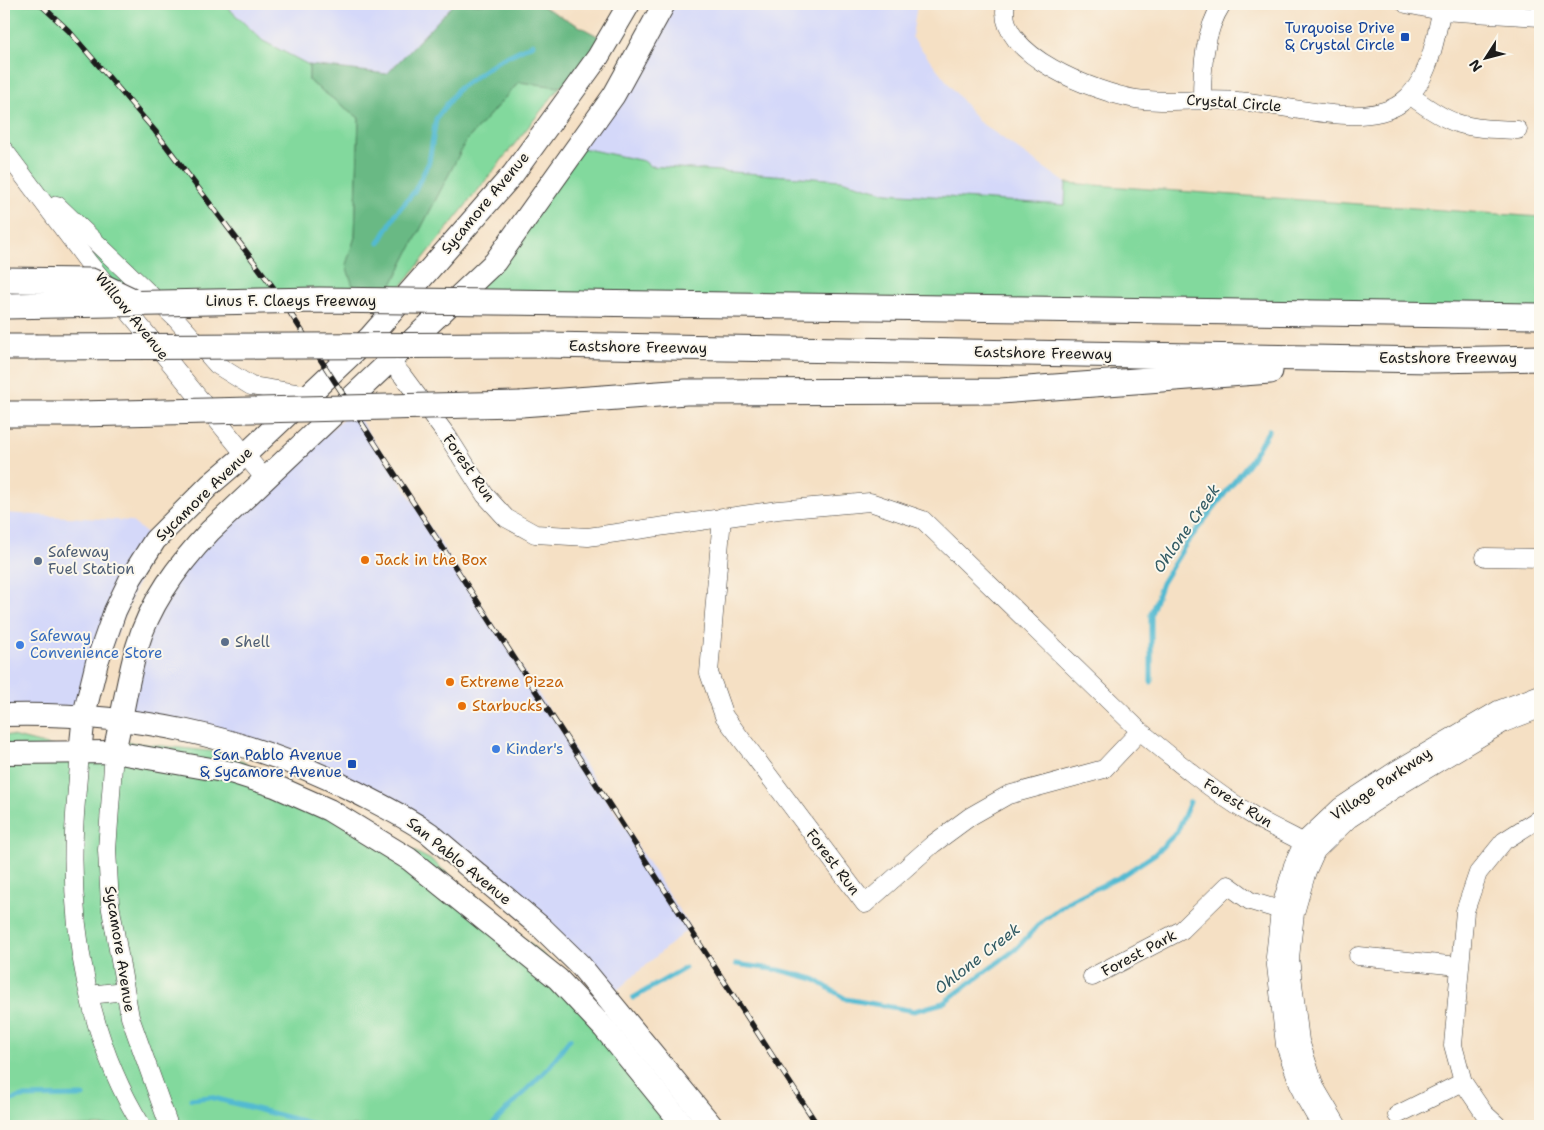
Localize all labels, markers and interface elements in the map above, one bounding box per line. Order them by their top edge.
place label: Turquoise Drive & Crystal Circle [1285,18,1395,55]
marker: Turquoise Drive & Crystal Circle [1399,31,1411,43]
north arrow [1462,32,1512,82]
text: N [1465,56,1486,75]
street label: Crystal Circle [1186,90,1282,116]
street label: Sycamore Avenue [436,148,534,258]
street label: Willow Avenue [90,268,174,364]
street label: Linus F. Claeys Freeway [205,291,377,311]
street label: Eastshore Freeway [569,336,707,358]
street label: Eastshore Freeway [974,342,1112,364]
street label: Eastshore Freeway [1379,348,1517,368]
street label: Forest Run [438,430,500,506]
street label: Sycamore Avenue [151,442,257,546]
water label: Ohlone Creek [1148,480,1225,577]
place label: Safeway Fuel Station [48,542,134,579]
place label: Jack in the Box [375,550,487,570]
marker: Jack in the Box [359,554,371,566]
marker: Safeway Fuel Station [32,555,44,567]
place label: Safeway Convenience Store [30,626,162,663]
place label: Shell [235,632,270,652]
marker: Shell [219,636,231,648]
marker: Safeway Convenience Store [14,639,26,651]
place label: Extreme Pizza [460,672,564,692]
marker: Extreme Pizza [444,676,456,688]
place label: Starbucks [472,696,543,716]
marker: Starbucks [456,700,468,712]
place label: Kinder's [506,739,563,759]
marker: Kinder's [490,743,502,755]
street label: Village Parkway [1327,743,1435,825]
place label: San Pablo Avenue & Sycamore Avenue [200,745,342,782]
marker: San Pablo Avenue & Sycamore Avenue [346,758,358,770]
street label: Forest Run [1200,774,1276,832]
street label: San Pablo Avenue [403,813,515,909]
street label: Forest Run [802,825,864,899]
street label: Sycamore Avenue [100,884,140,1014]
water label: Ohlone Creek [930,918,1025,999]
street label: Forest Park [1098,925,1180,981]

